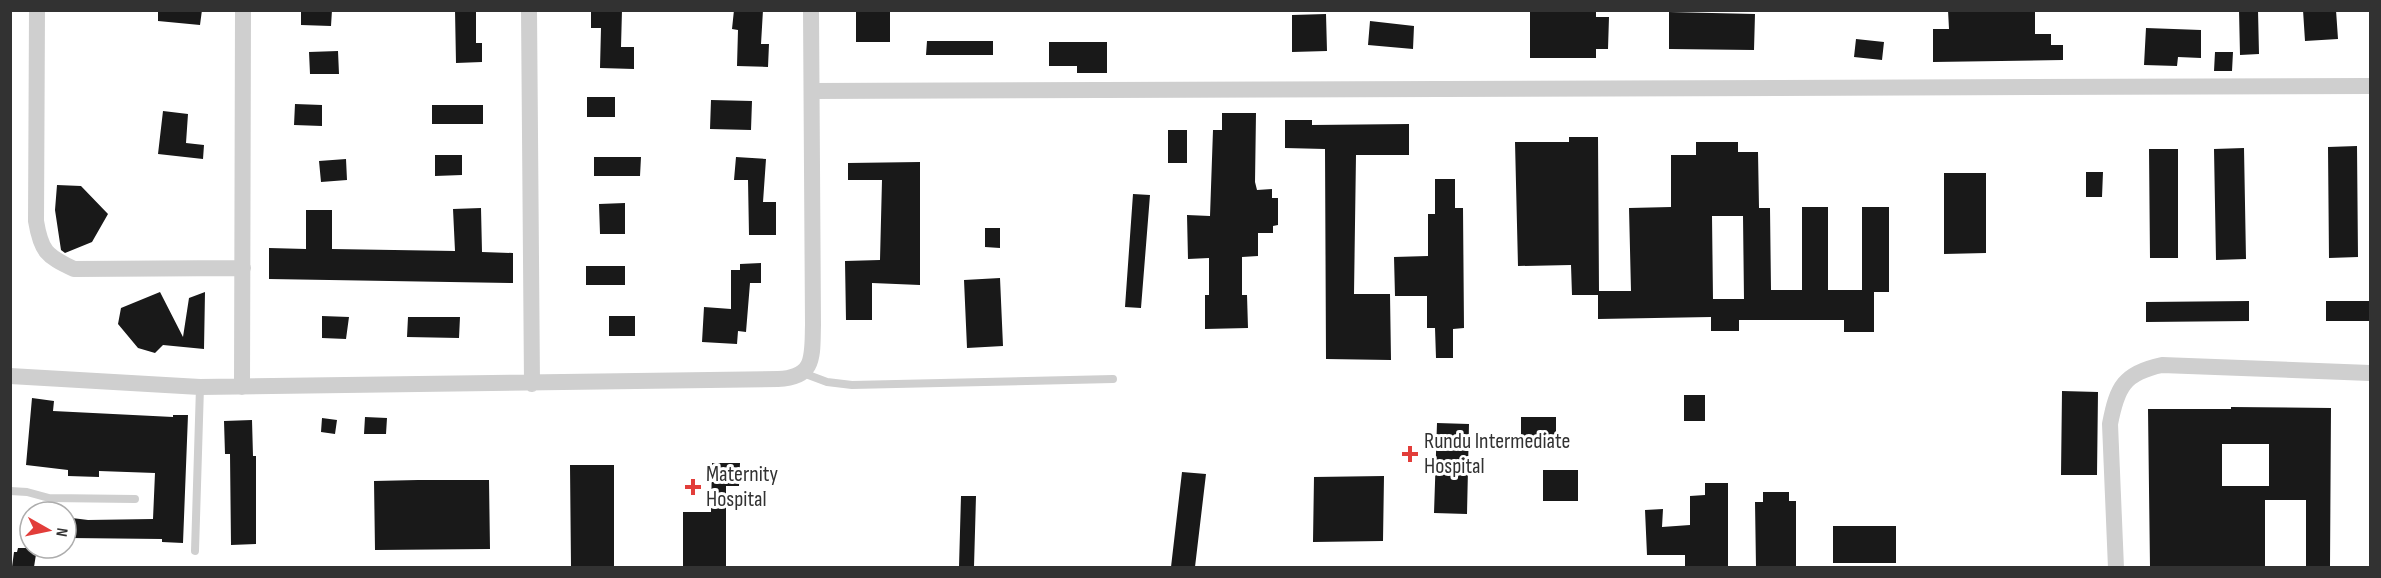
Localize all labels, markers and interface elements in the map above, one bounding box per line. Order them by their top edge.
place label: Rundu Intermediate Hospital [1424,428,1570,480]
marker: Rundu Intermediate Hospital [1401,445,1419,463]
place label: Maternity Hospital [706,461,778,513]
marker: Maternity Hospital [684,478,702,496]
north arrow [18,500,78,560]
text: N [51,526,71,538]

